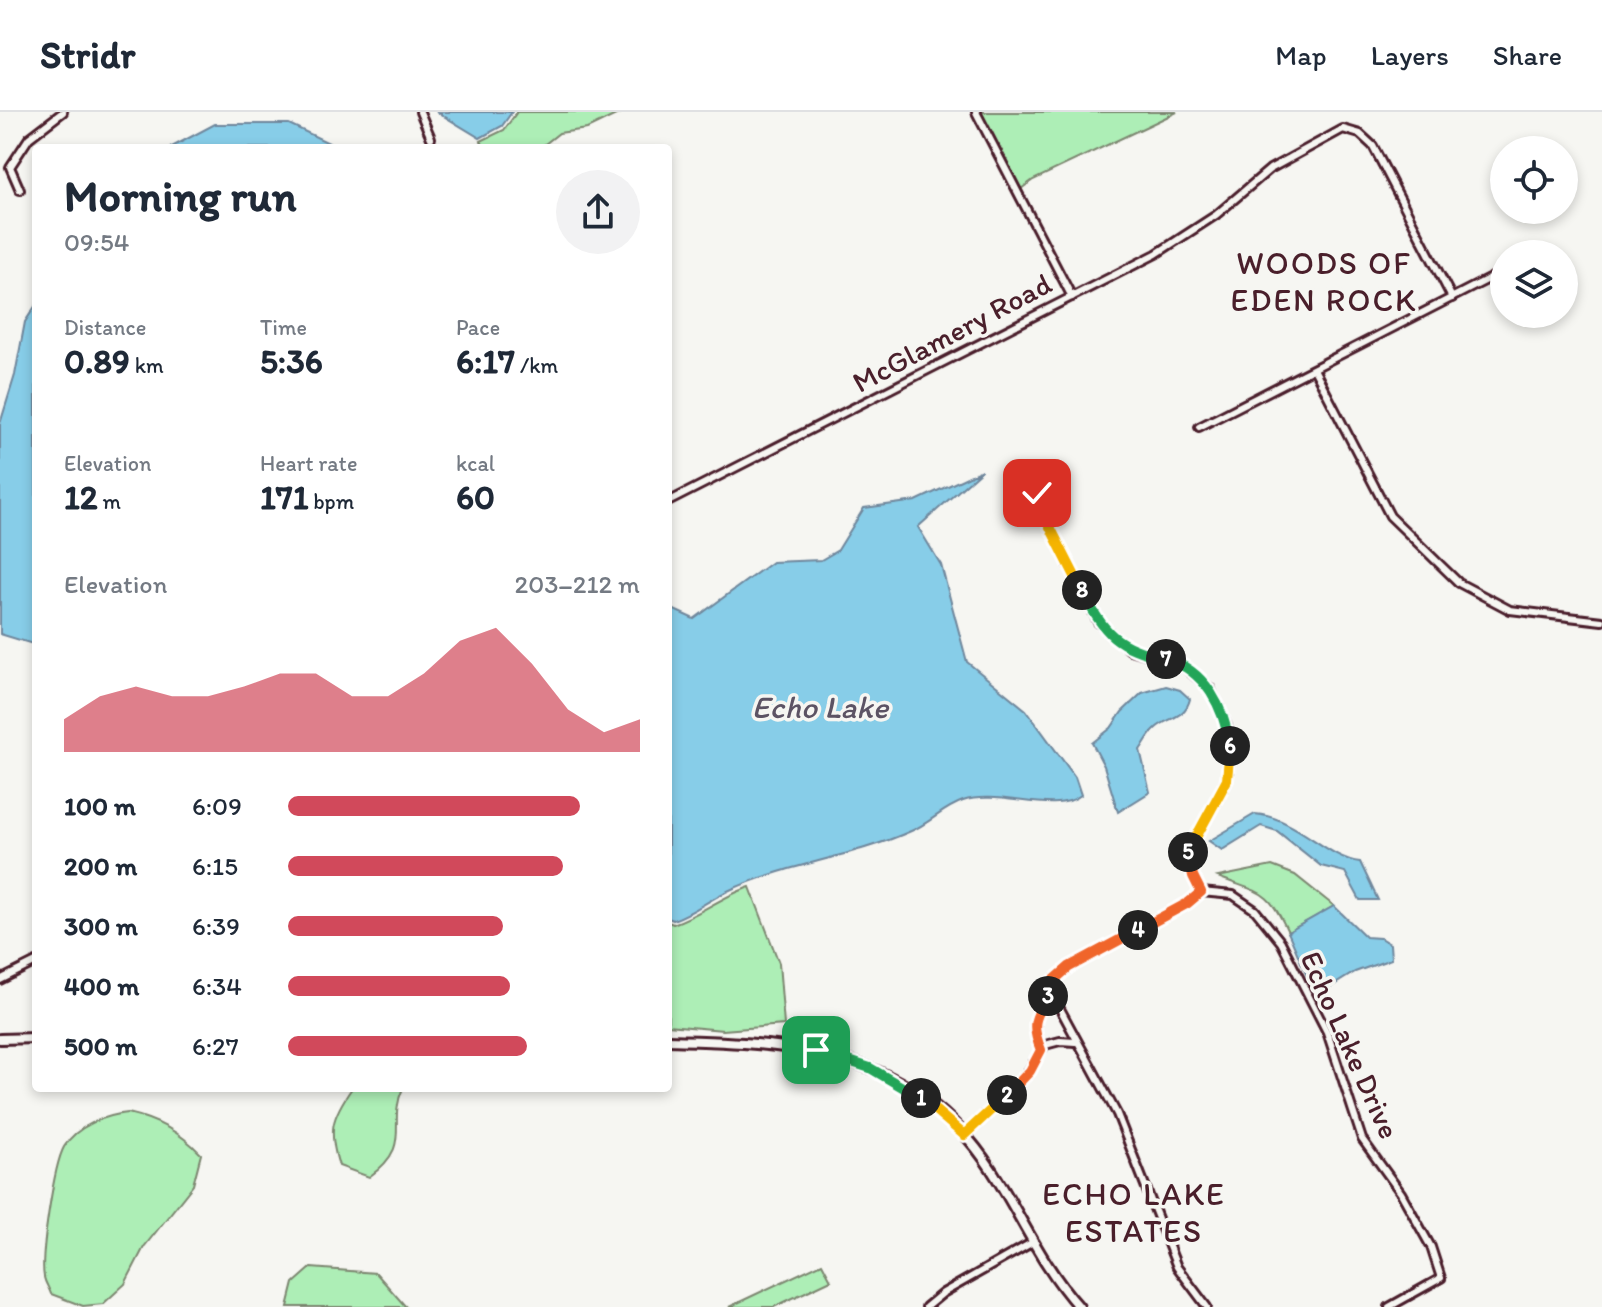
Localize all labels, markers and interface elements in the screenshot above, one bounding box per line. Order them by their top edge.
text: Stridr [40,32,135,78]
text: Map [1275,38,1327,72]
text: Layers [1371,38,1449,72]
text: Share [1493,38,1562,72]
map controls [1490,136,1578,328]
button: locate [1490,136,1578,224]
text: Morning run [64,169,297,222]
button: share [556,170,640,254]
text: 09:54 [64,226,129,258]
button: layers [1490,240,1578,328]
district label: WOODS OF EDEN ROCK [1231,244,1417,319]
street label: McGlamery Road [846,265,1058,401]
text: Distance [64,314,146,341]
text: Time [260,314,307,341]
text: Pace [456,314,500,341]
text: 0.89 [64,341,130,382]
text: 5:36 [260,341,323,382]
text: 6:17 [456,341,515,382]
text: km [130,352,164,379]
text: /km [515,352,558,379]
text: Elevation [64,450,151,477]
text: Heart rate [260,450,357,477]
text: kcal [456,450,495,477]
pin [1003,459,1071,527]
icon: check [1015,471,1059,515]
text: 12 [64,477,98,518]
text: 171 [260,477,308,518]
text: 60 [456,477,495,518]
text: m [98,488,121,515]
text: bpm [308,488,354,515]
text: Elevation [64,568,167,600]
text: 203–212 m [514,568,640,600]
pin: 8 [1062,570,1102,610]
text: 8 [1076,576,1088,603]
pin: 7 [1146,639,1186,679]
text: 7 [1161,645,1171,672]
water label: Echo Lake [752,688,890,726]
pin: 6 [1210,726,1250,766]
text: 6 [1224,732,1236,759]
text: 100 m [64,790,136,822]
text: 6:09 [192,790,242,822]
pin: 5 [1168,832,1208,872]
text: 5 [1182,838,1194,865]
text: 200 m [64,850,137,882]
text: 6:15 [192,850,238,882]
text: 300 m [64,910,138,942]
text: 6:39 [192,910,240,942]
pin: 4 [1118,910,1158,950]
text: 4 [1131,916,1145,943]
street label: Echo Lake Drive [1293,945,1408,1144]
text: 400 m [64,970,139,1002]
text: 6:34 [192,970,242,1002]
pin: 3 [1028,976,1068,1016]
text: 3 [1042,982,1054,1009]
pin [782,1016,850,1084]
icon: arrive [794,1028,838,1072]
text: 500 m [64,1030,137,1062]
text: 6:27 [192,1030,239,1062]
pin: 2 [987,1075,1027,1115]
pin: 1 [901,1078,941,1118]
text: 2 [1001,1081,1013,1108]
text: 1 [916,1084,926,1111]
district label: ECHO LAKE ESTATES [1042,1175,1226,1250]

